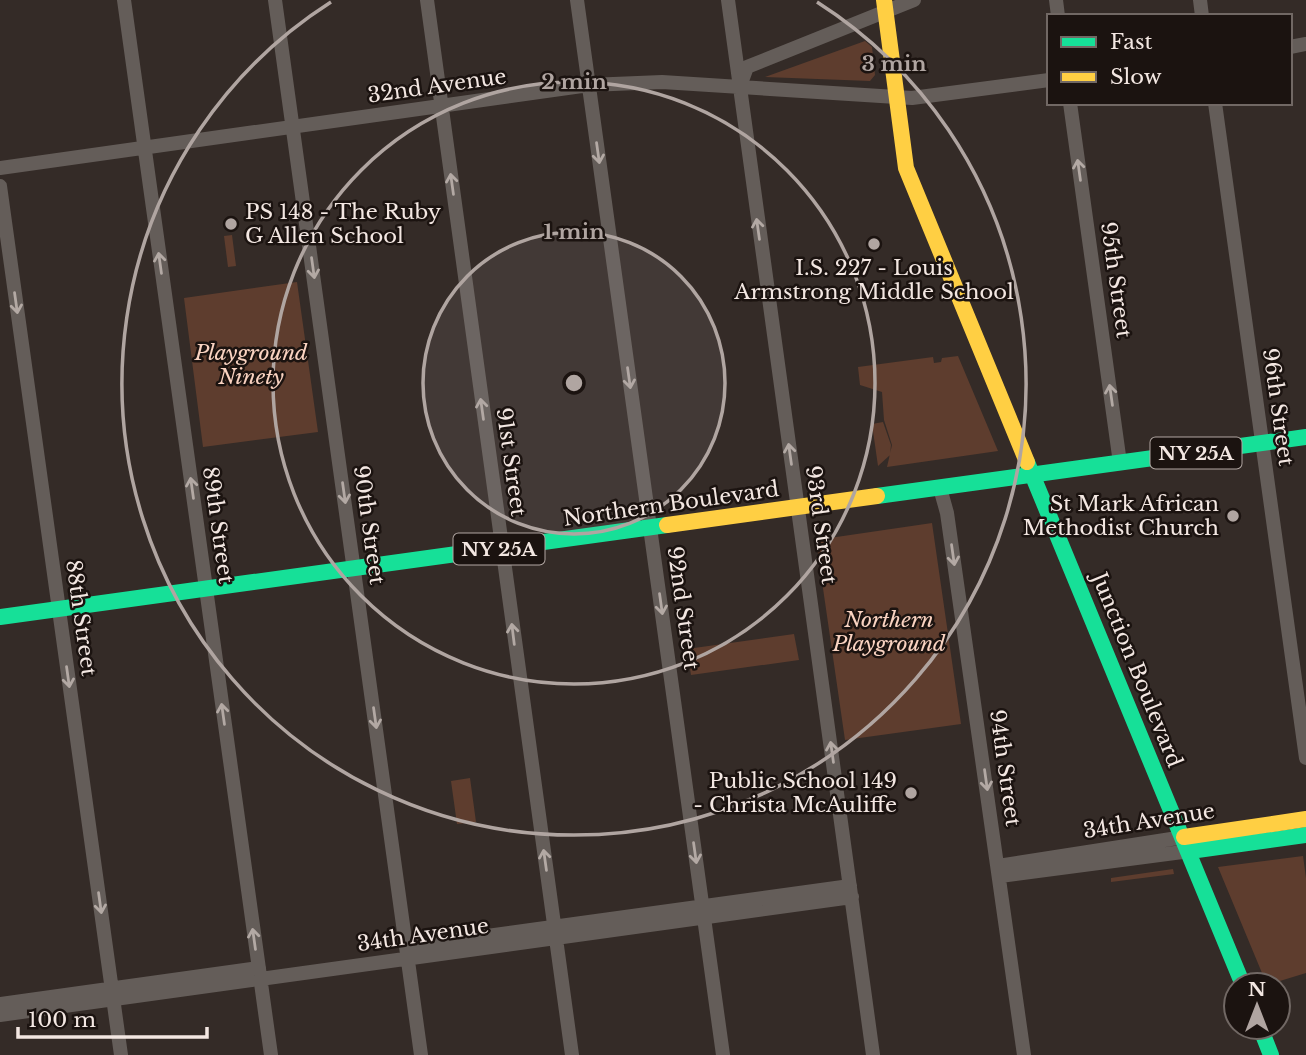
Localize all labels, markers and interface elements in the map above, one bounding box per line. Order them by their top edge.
legend [1047,14,1292,105]
text: Fast [1110,29,1152,55]
text: 3 min [861,51,927,77]
street label: 32nd Avenue [366,63,508,109]
text: Slow [1110,64,1162,90]
text: 2 min [541,69,607,95]
one-way arrow [592,141,605,164]
one-way arrow [1073,159,1086,182]
one-way arrow [445,173,458,195]
place label: PS 148 - The Ruby G Allen School [245,199,442,249]
marker: PS 148 - The Ruby G Allen School [223,216,239,232]
one-way arrow [752,218,765,240]
text: 1 min [544,219,604,245]
street label: 95th Street [1095,220,1137,340]
marker: I.S. 227 - Louis Armstrong Middle School [866,236,882,252]
one-way arrow [154,252,167,275]
place label: I.S. 227 - Louis Armstrong Middle School [733,255,1014,305]
one-way arrow [306,256,319,279]
one-way arrow [10,291,23,313]
park label: Playground Ninety [193,340,308,390]
street label: 96th Street [1257,346,1299,468]
one-way arrow [623,366,636,389]
centre of rings [562,371,586,395]
one-way arrow [1104,385,1117,407]
one-way arrow [476,398,489,421]
street label: 91st Street [491,406,532,518]
road number: NY 25A [1150,437,1242,468]
one-way arrow [783,443,796,466]
street label: 90th Street [348,464,390,586]
street label: 93rd Street [800,464,842,586]
street label: 89th Street [197,465,239,585]
street label: Northern Boulevard [561,476,781,532]
one-way arrow [185,477,198,500]
one-way arrow [337,481,350,504]
place label: St Mark African Methodist Church [1023,491,1219,541]
marker: St Mark African Methodist Church [1225,508,1241,524]
road number: NY 25A [454,534,544,564]
one-way arrow [947,543,960,566]
street label: 92nd Street [661,545,705,671]
street label: 88th Street [60,558,102,678]
street label: Junction Boulevard [1085,566,1188,771]
one-way arrow [654,592,667,614]
park label: Northern Playground [831,607,946,657]
one-way arrow [506,624,519,646]
one-way arrow [62,665,75,688]
one-way arrow [216,703,229,725]
one-way arrow [369,706,382,729]
street label: 94th Street [984,708,1026,828]
one-way arrow [825,741,838,764]
place label: Public School 149 - Christa McAuliffe [693,768,897,818]
one-way arrow [980,768,993,791]
marker: Public School 149 - Christa McAuliffe [903,785,919,801]
street label: 34th Avenue [1081,798,1217,844]
one-way arrow [689,841,702,864]
one-way arrow [538,849,551,872]
one-way arrow [93,891,106,913]
street label: 34th Avenue [355,913,491,957]
one-way arrow [248,928,261,951]
north arrow [1222,971,1292,1041]
text: N [1248,978,1266,1001]
scale bar [18,996,206,1040]
text: 100 m [28,1007,96,1033]

